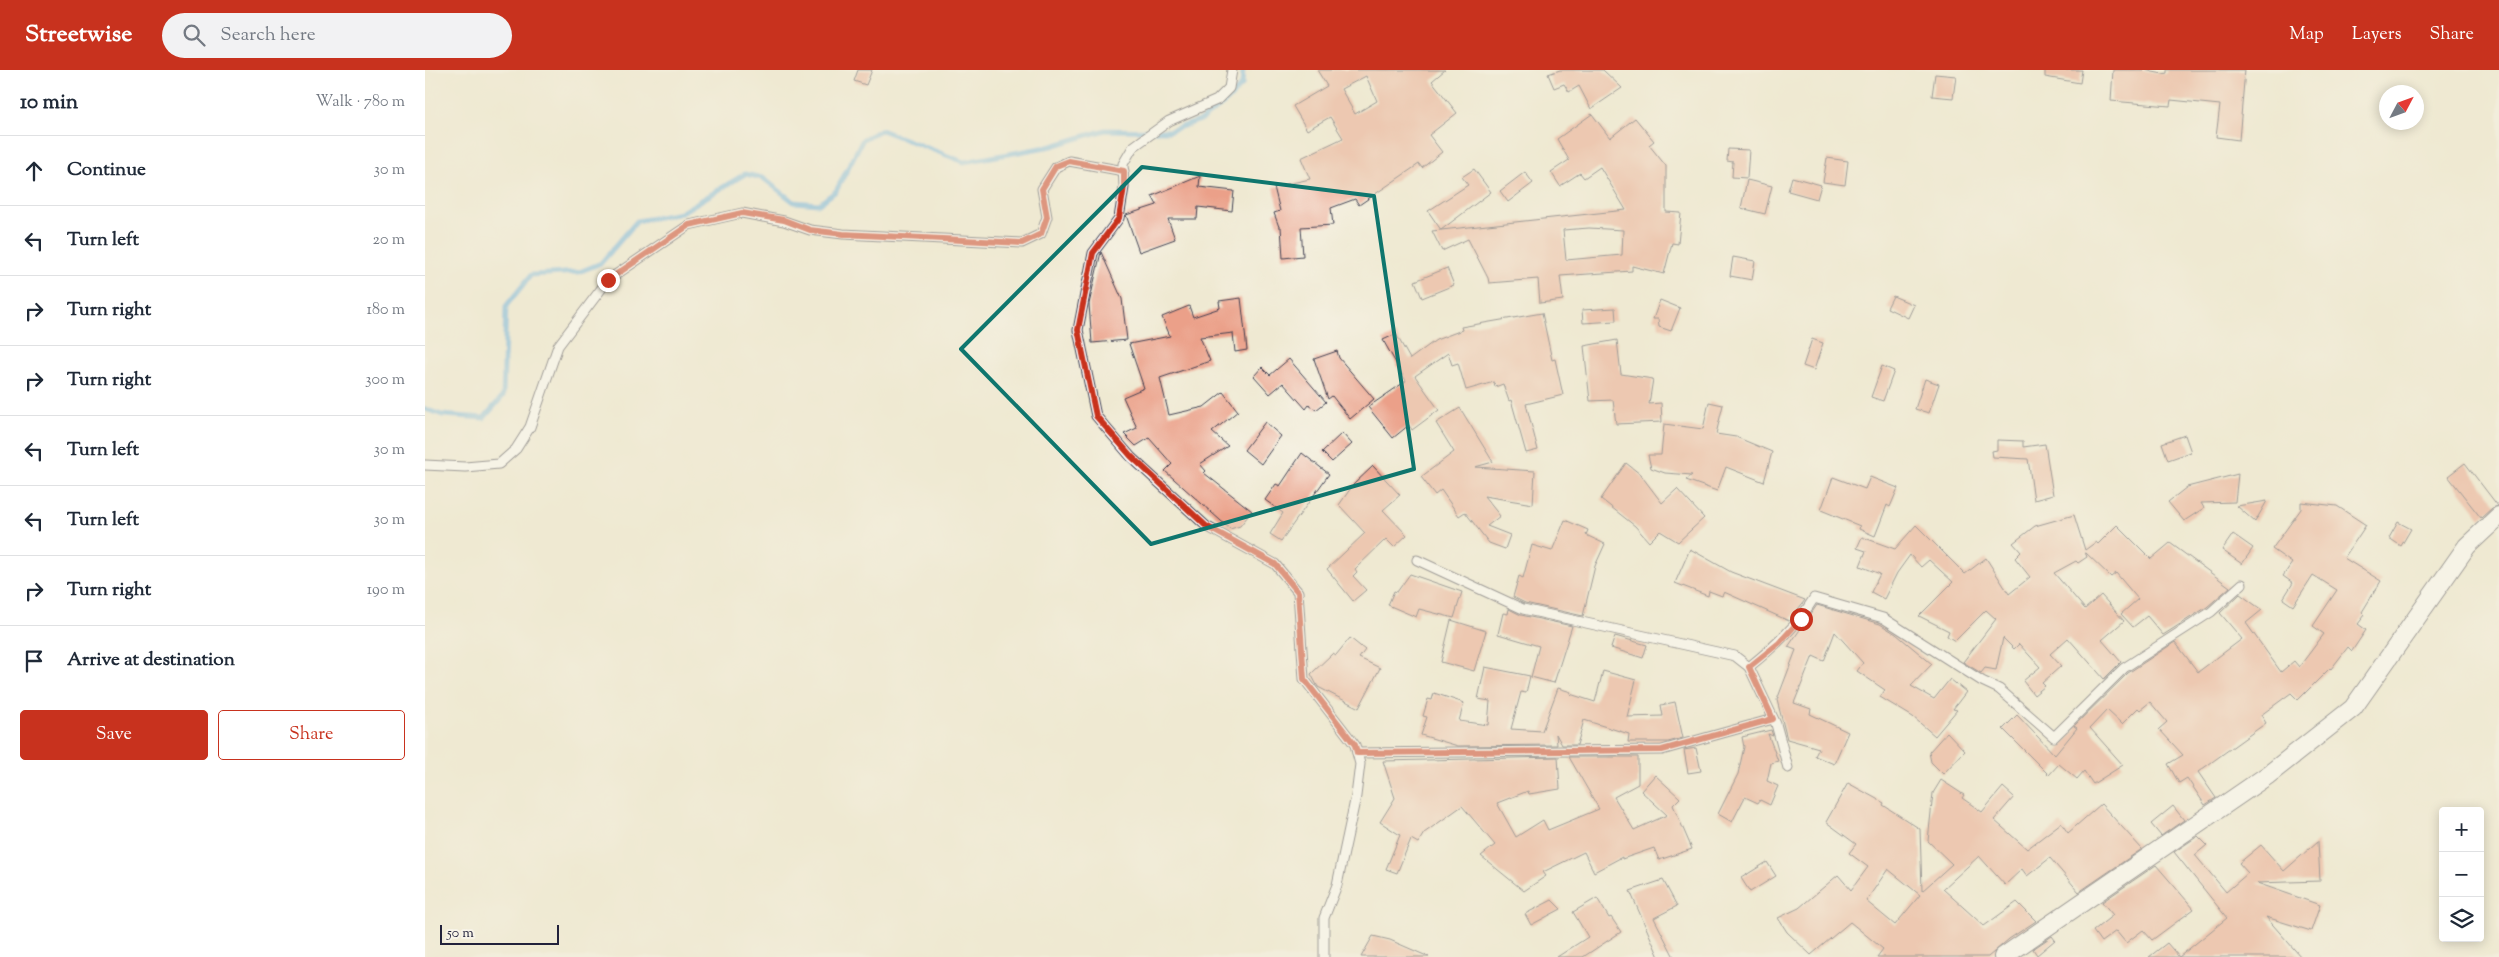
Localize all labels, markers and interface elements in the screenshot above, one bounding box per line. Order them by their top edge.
search box [162,13,512,58]
text: Streetwise [25,18,132,52]
icon: search [180,21,208,49]
text: Search here [220,22,316,49]
text: Map [2289,22,2324,48]
text: Layers [2352,22,2402,48]
text: Share [2430,22,2474,48]
north arrow [2379,85,2424,130]
text: 10 min [20,88,78,118]
text: Walk · 780 m [315,91,405,114]
icon: ahead [20,157,48,185]
text: Continue [67,157,146,184]
text: 30 m [374,159,405,182]
icon: left [20,227,48,255]
text: Turn left [67,227,139,254]
text: 20 m [372,229,405,252]
route end [597,269,620,292]
icon: right [20,297,48,325]
text: Turn right [67,297,151,324]
text: 180 m [366,299,405,322]
icon: right [20,367,48,395]
text: Turn right [67,367,151,394]
text: 300 m [365,369,405,392]
icon: left [20,437,48,465]
text: Turn left [67,437,139,464]
text: 30 m [374,439,405,462]
icon: left [20,507,48,535]
text: Turn left [67,507,139,534]
text: 30 m [374,509,405,532]
icon: right [20,577,48,605]
text: Turn right [67,577,151,604]
text: 190 m [367,579,405,602]
route start [1790,608,1813,631]
icon: arrive [20,647,48,675]
text: Arrive at destination [67,647,235,674]
button: Save [20,710,208,760]
button: Share [218,710,405,760]
map controls [2439,807,2484,942]
button: + [2439,807,2484,852]
button: − [2439,852,2484,897]
button: layers [2439,897,2484,942]
scale bar [440,922,559,945]
text: 50 m [447,924,474,944]

